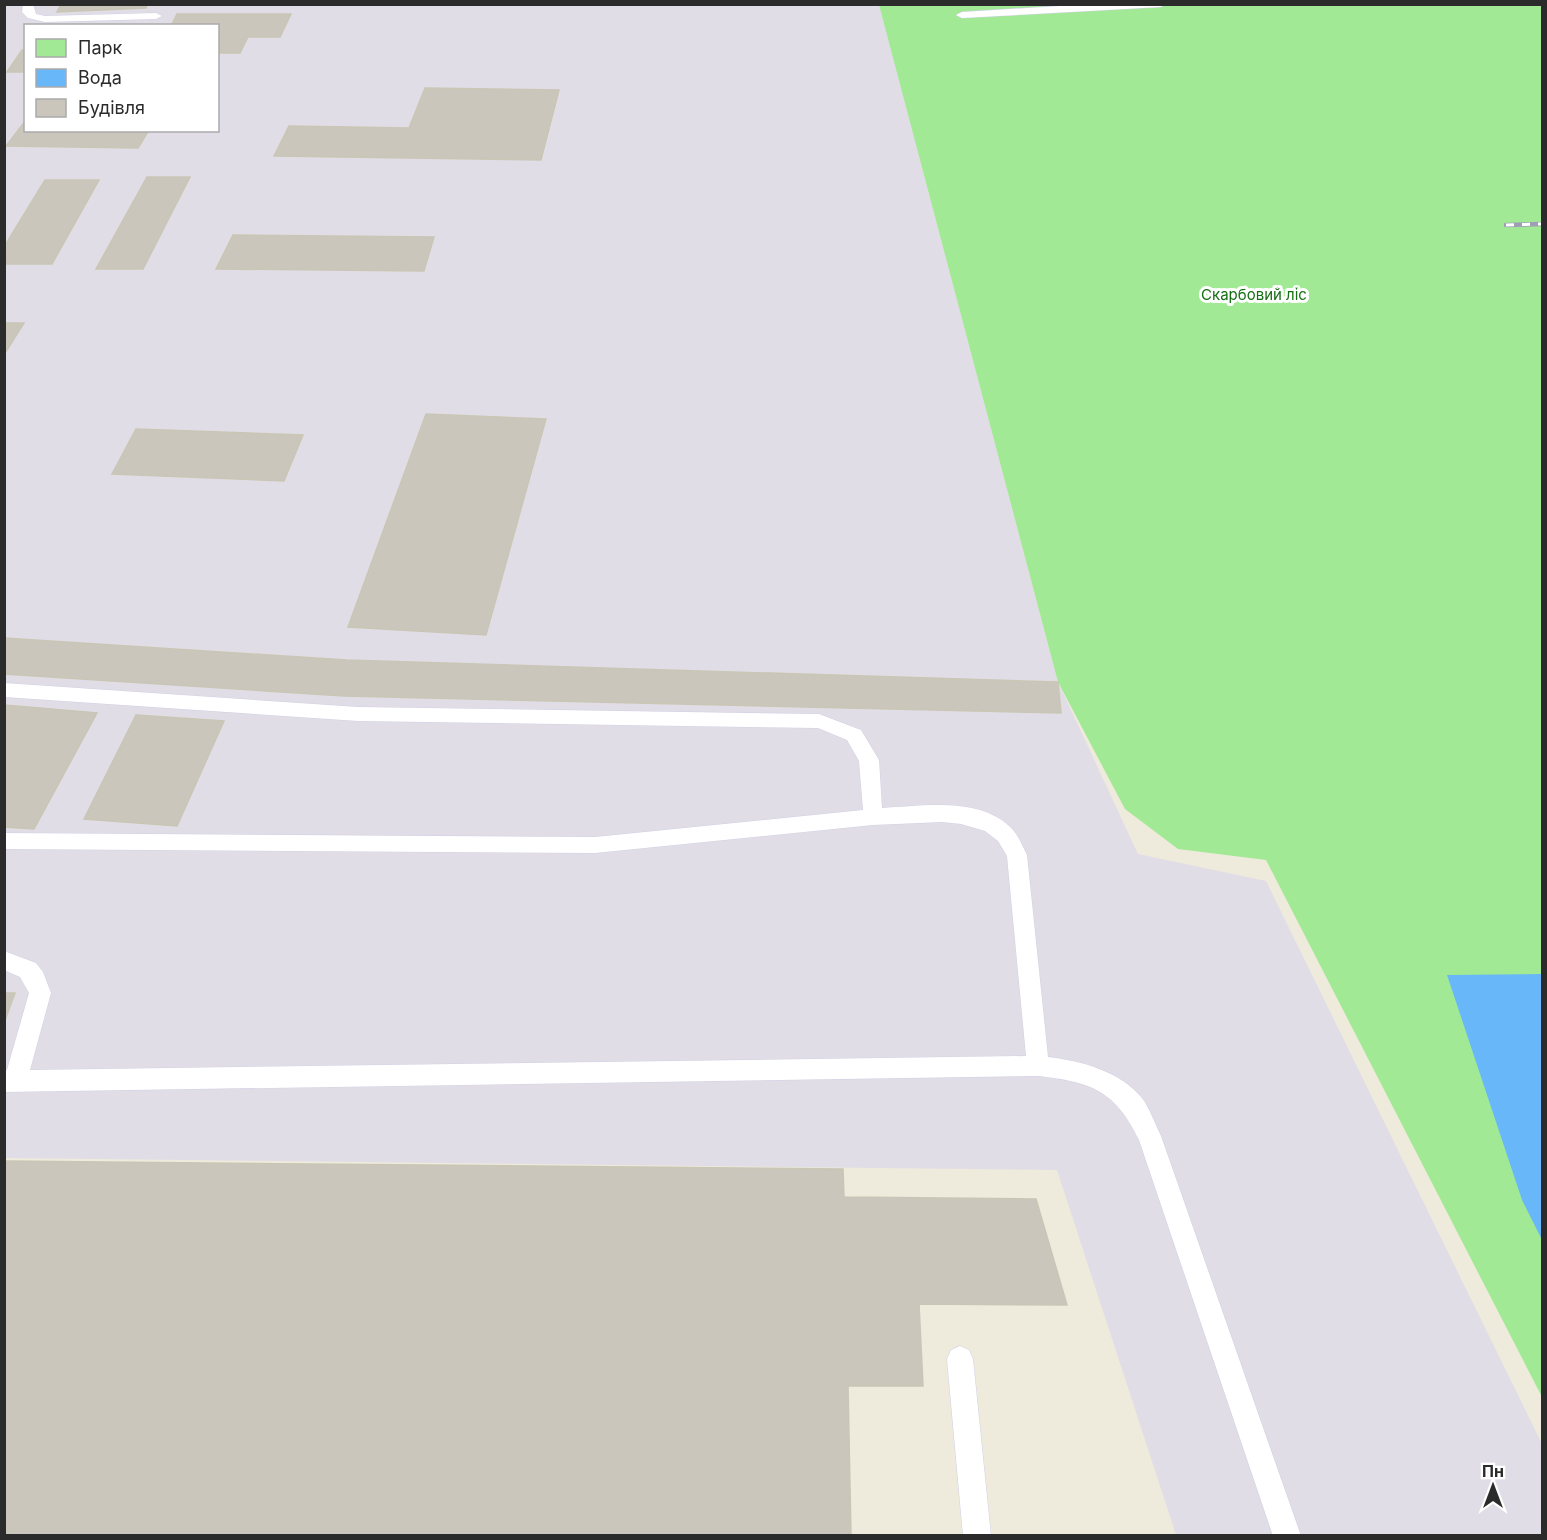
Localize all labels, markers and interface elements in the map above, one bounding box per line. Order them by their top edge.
legend [24,24,219,132]
text: Парк [78,37,123,58]
text: Вода [78,67,122,88]
text: Будівля [78,97,145,118]
park label: Скарбовий ліс [1201,285,1307,304]
north arrow [1463,1456,1523,1516]
text: Пн [1482,1461,1504,1481]

